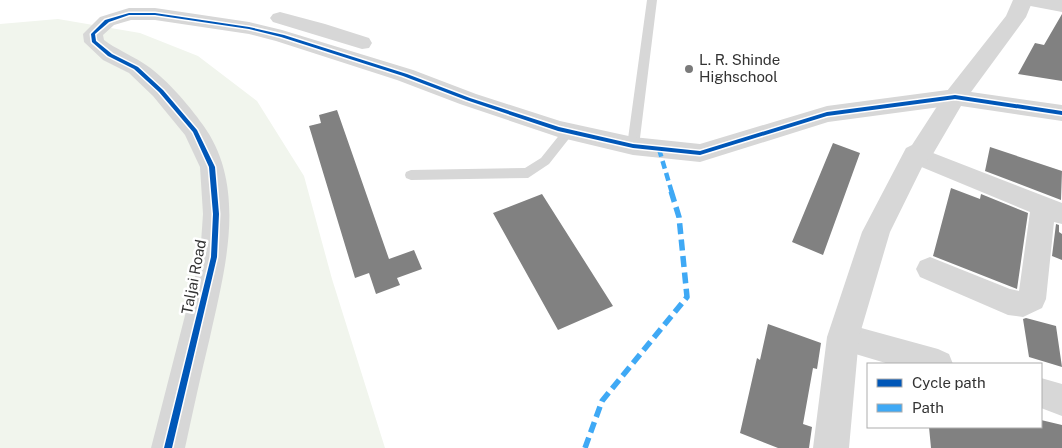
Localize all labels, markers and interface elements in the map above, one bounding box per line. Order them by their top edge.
place label: L. R. Shinde Highschool [699,51,780,85]
marker: L. R. Shinde Highschool [683,63,695,75]
street label: Taljai Road [178,238,209,316]
legend [867,363,1042,428]
text: Cycle path [912,374,986,391]
text: Path [912,399,944,416]

